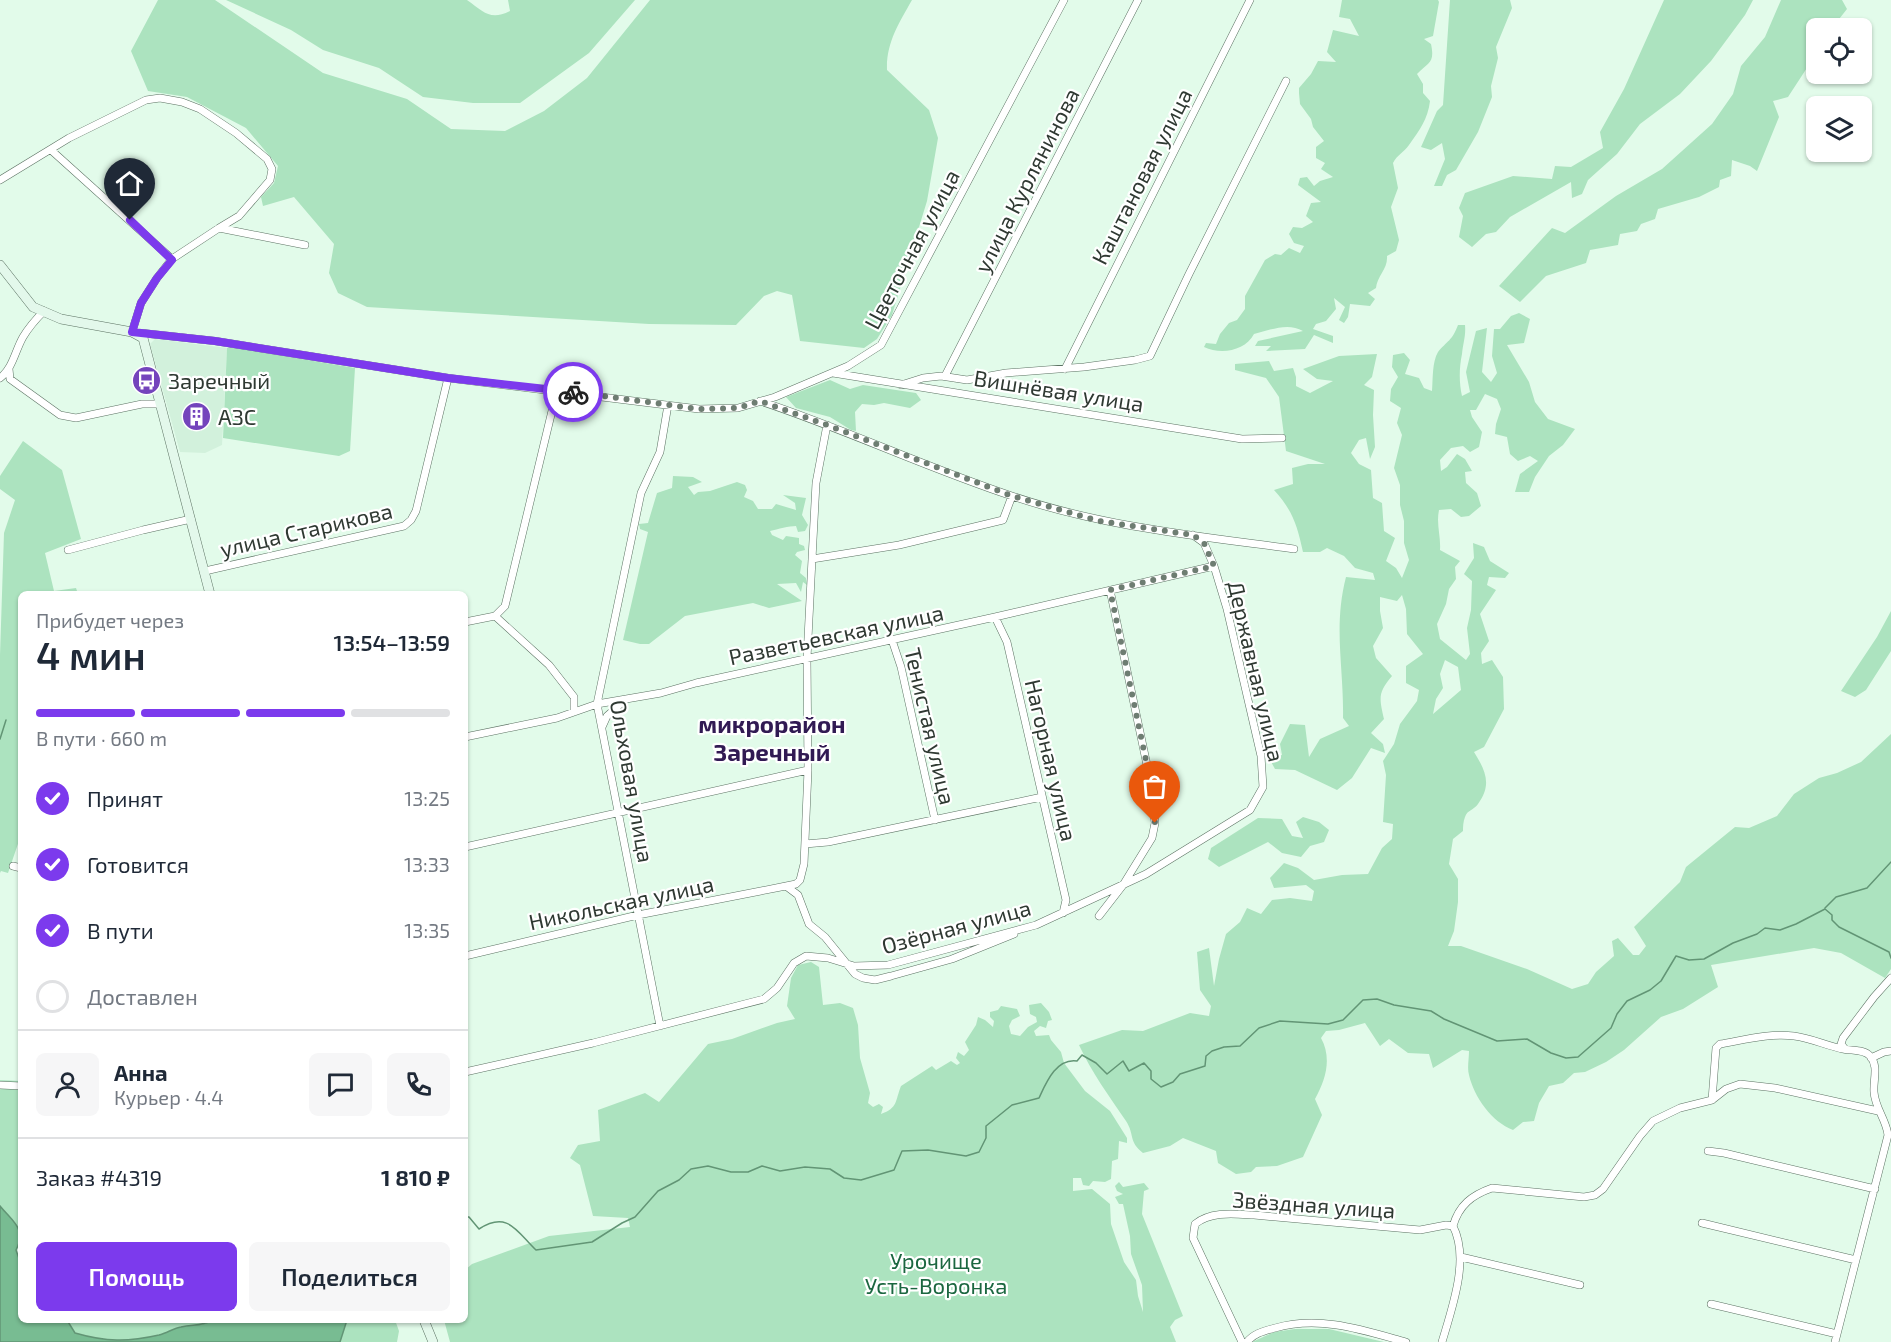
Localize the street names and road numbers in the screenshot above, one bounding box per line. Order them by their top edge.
street label: улица Курлянинова [968,83,1085,277]
street label: Каштановая улица [1085,84,1198,269]
street label: Цветочная улица [858,165,965,334]
street label: Вишнёвая улица [972,364,1146,417]
street label: улица Старикова [217,497,395,562]
street label: Державная улица [1223,578,1290,764]
street label: Разветьевская улица [726,599,946,670]
street label: Тенистая улица [899,645,962,807]
street label: Нагорная улица [1020,676,1083,844]
street label: Ольховая улица [605,698,660,865]
street label: Никольская улица [526,870,716,935]
street label: Озёрная улица [878,894,1034,959]
street label: Звёздная улица [1232,1185,1396,1224]

